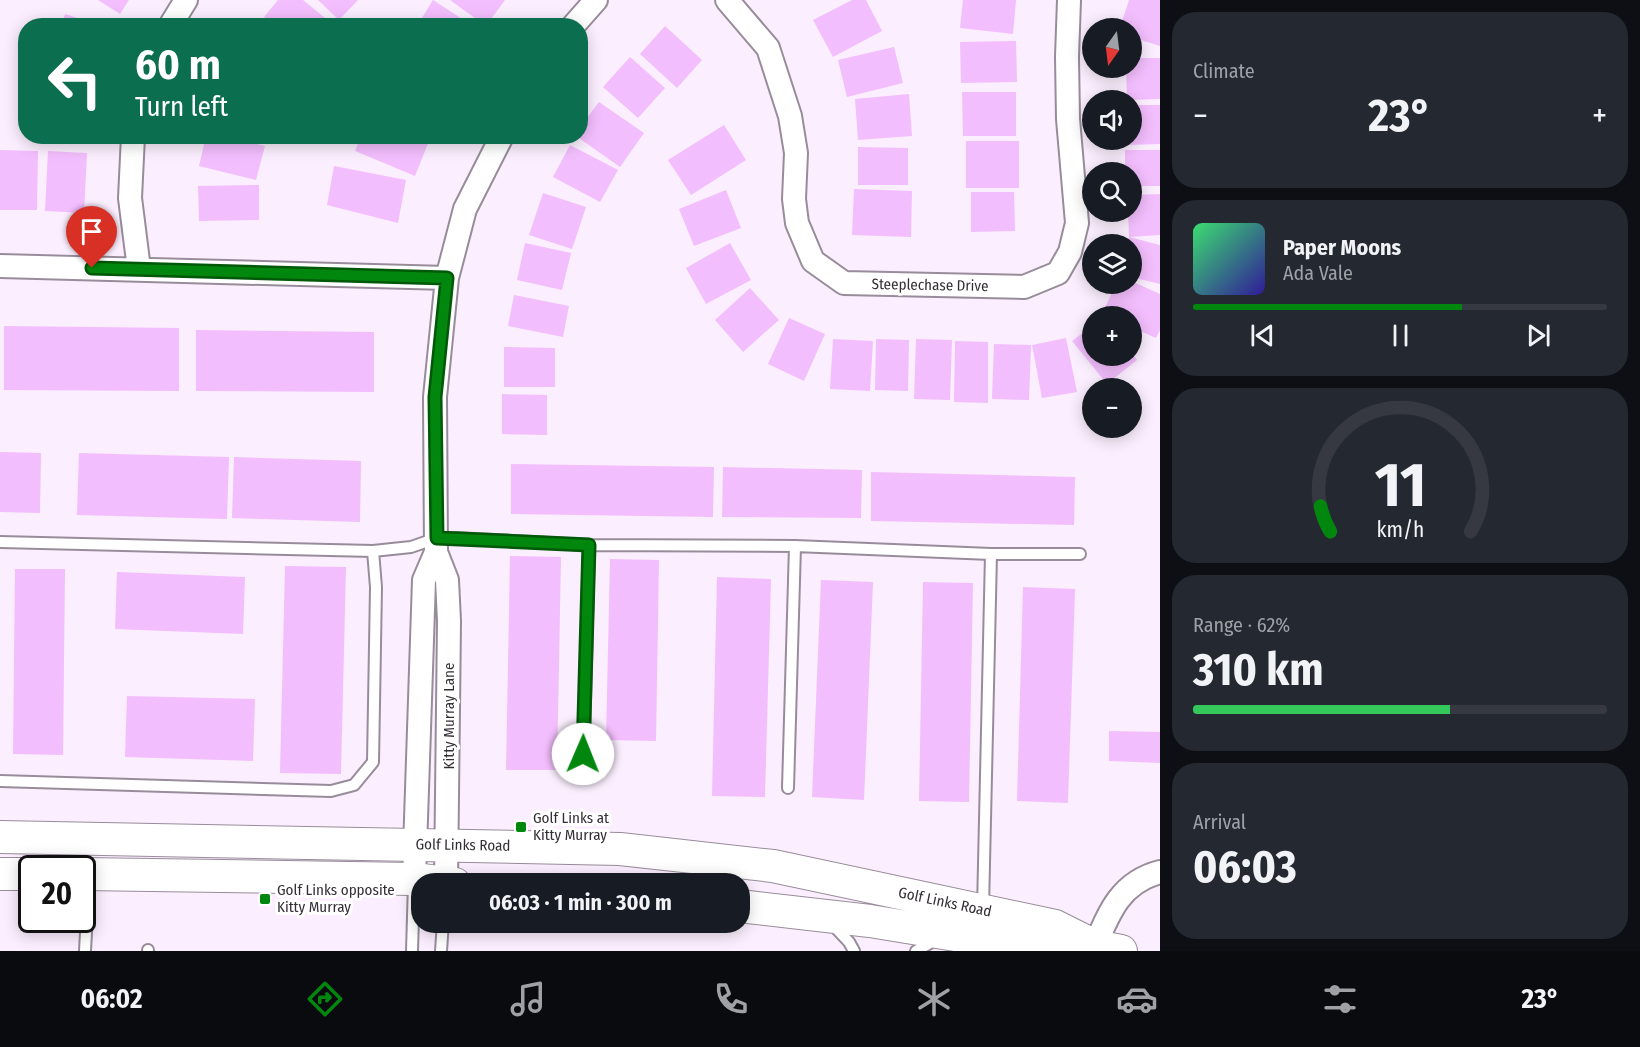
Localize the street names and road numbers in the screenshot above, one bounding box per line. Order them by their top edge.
street label: Steeplechase Drive [871,275,989,295]
street label: Kitty Murray Lane [440,663,458,769]
street label: Golf Links Road [415,835,511,855]
street label: Golf Links Road [897,883,993,921]

